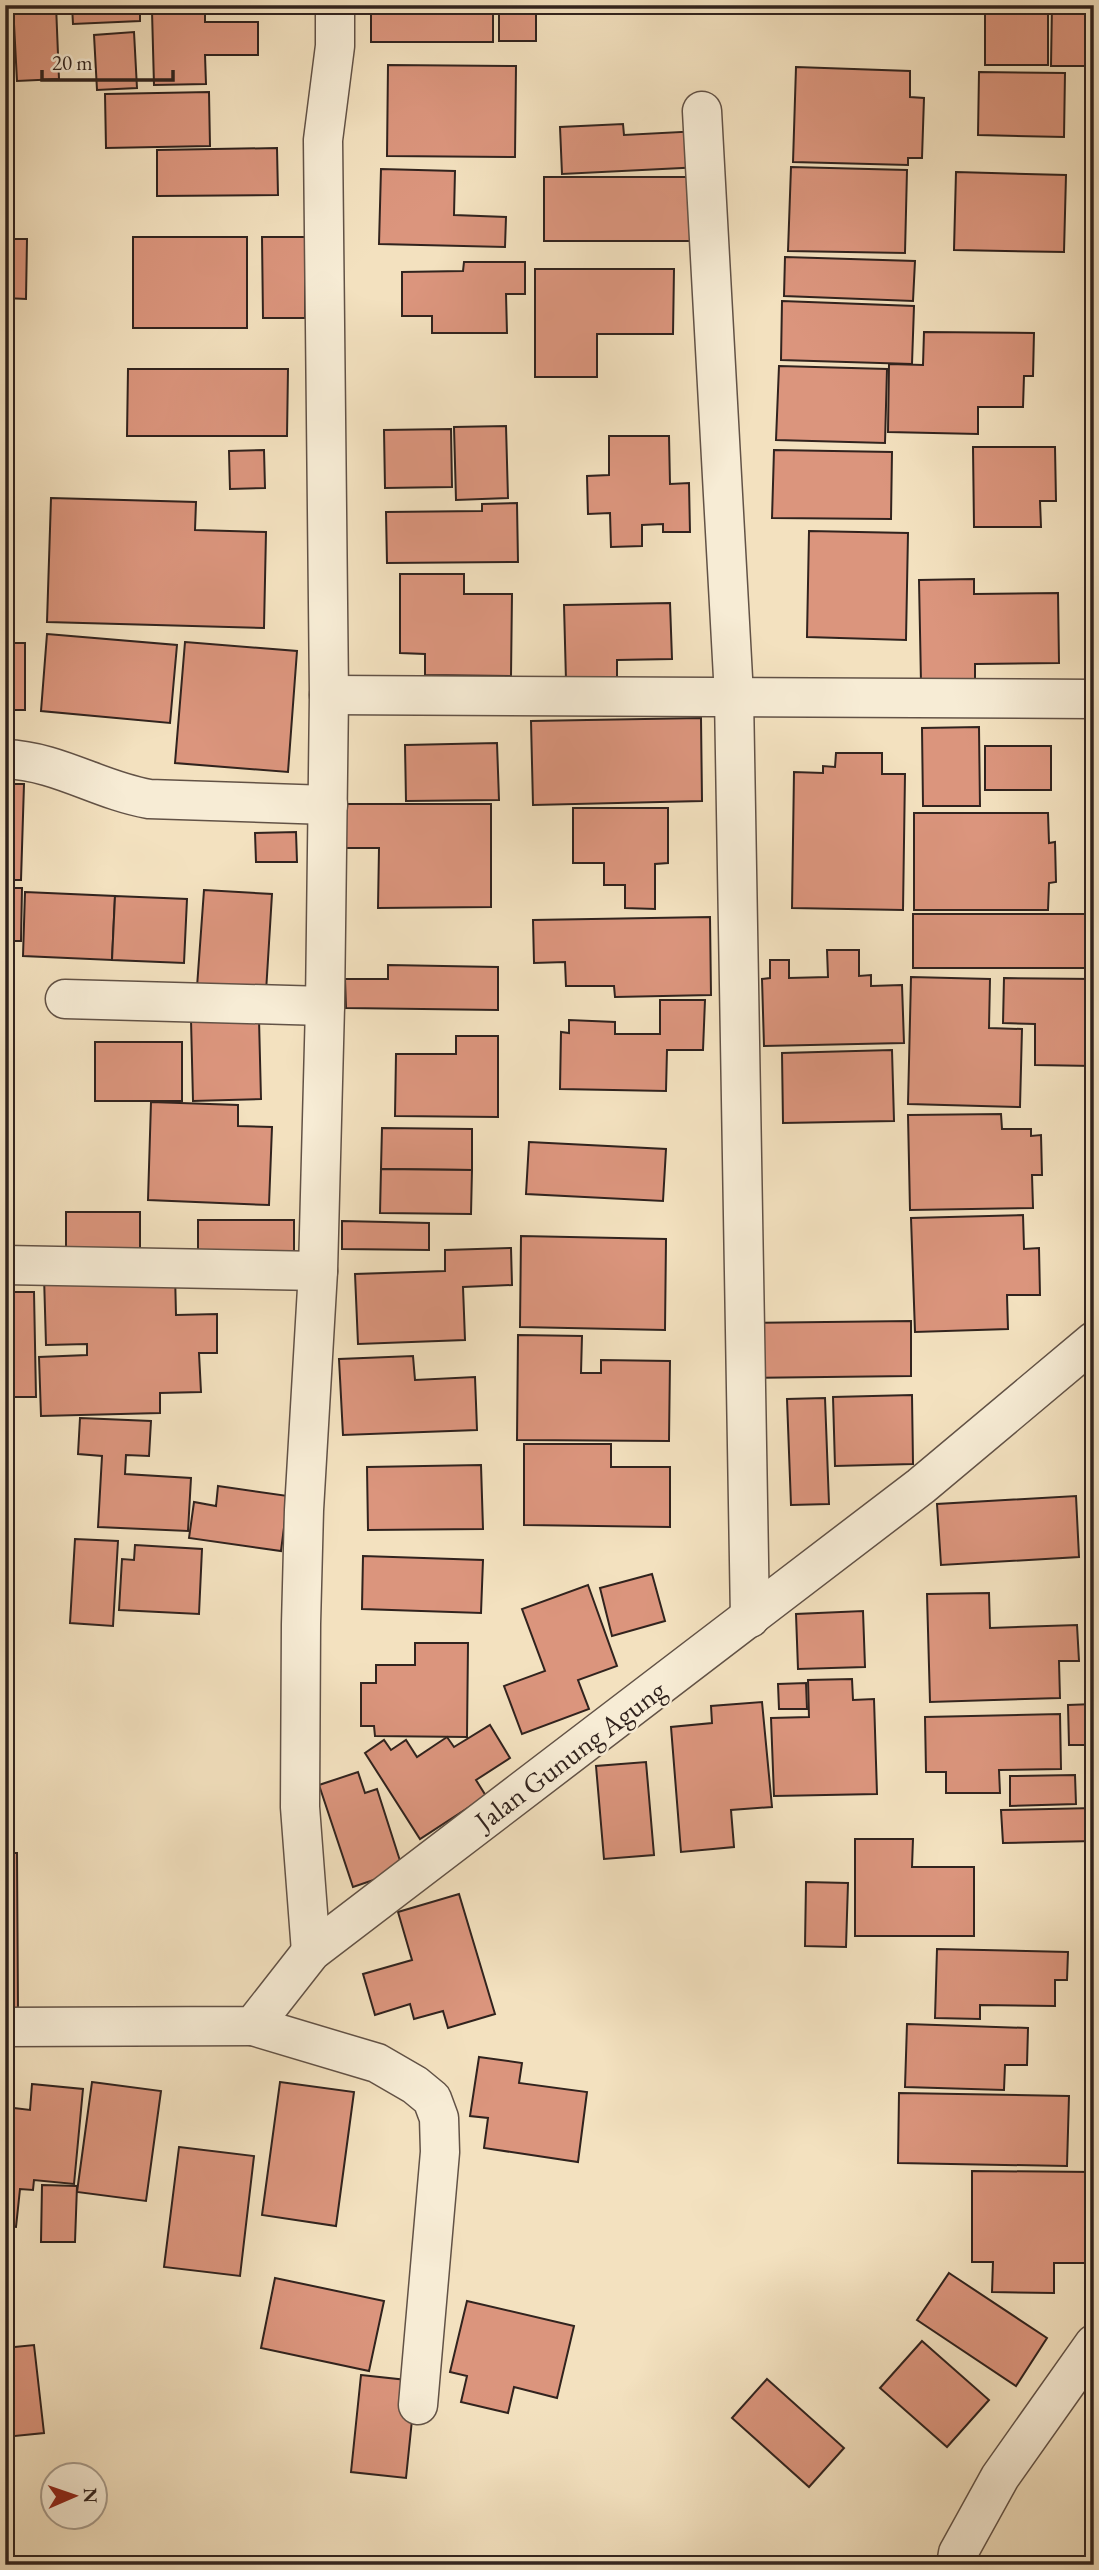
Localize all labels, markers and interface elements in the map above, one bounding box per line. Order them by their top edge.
scale bar [42,38,173,82]
text: 20 m [52,49,93,76]
street label: Jalan Gunung Agung [466,1671,673,1840]
north arrow [38,2462,108,2532]
text: N [78,2487,103,2504]

